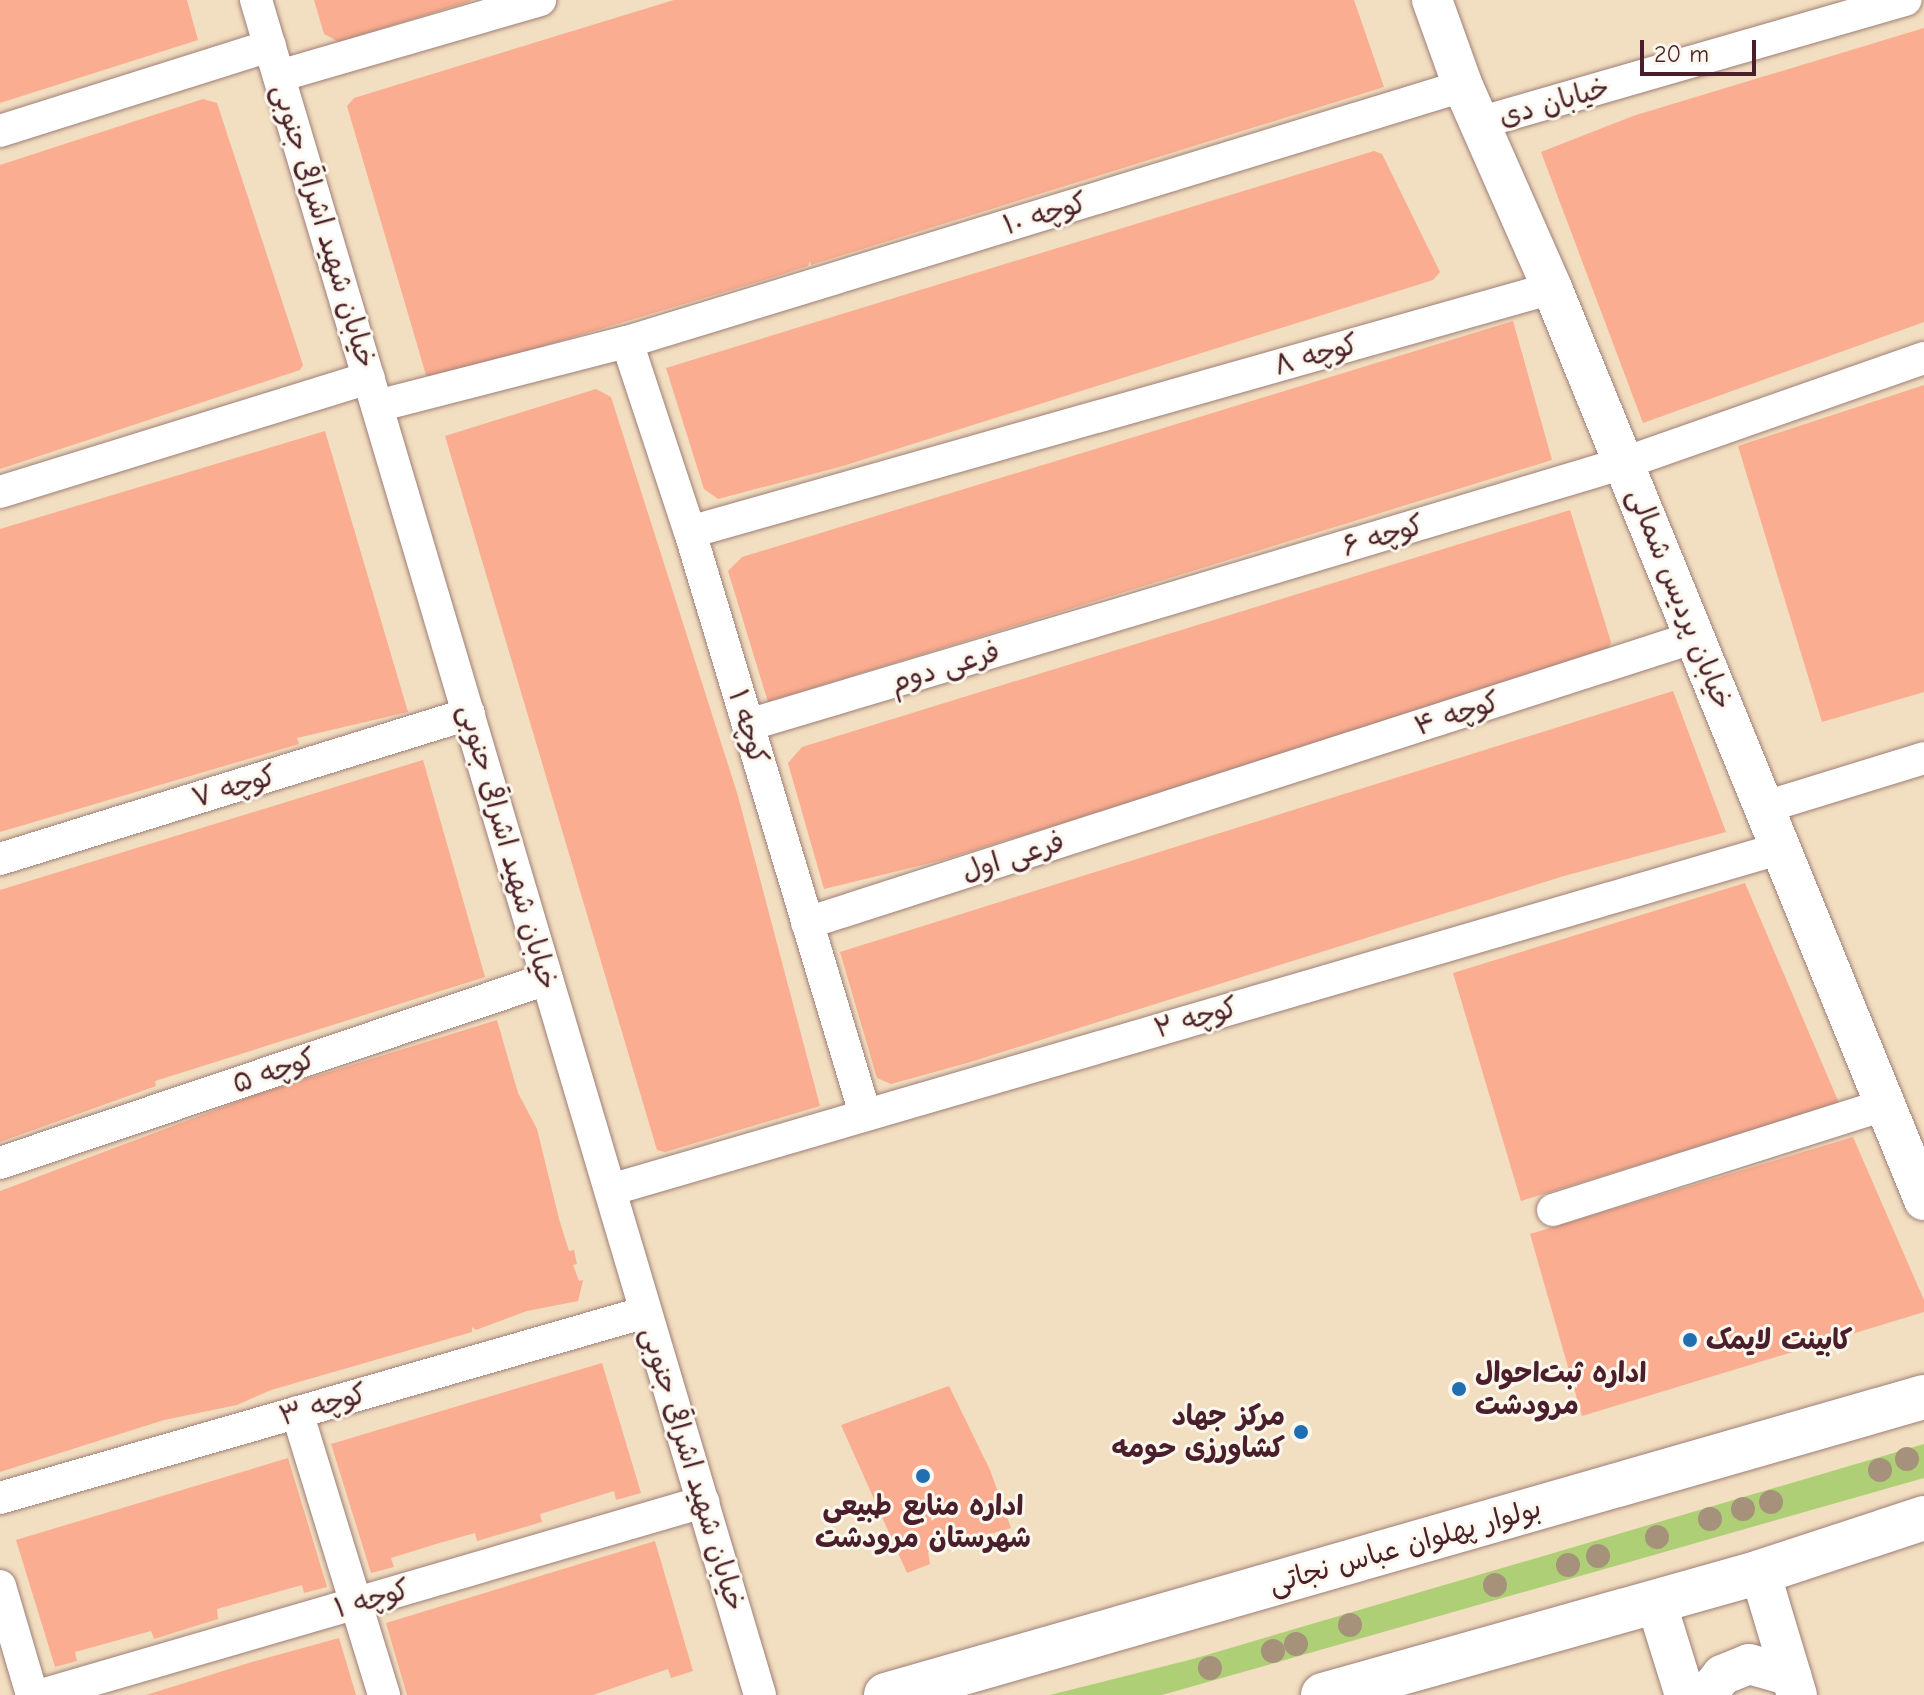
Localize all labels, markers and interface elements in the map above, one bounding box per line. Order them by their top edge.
scale bar [1644,24,1760,74]
text: 20 m [1654,40,1709,68]
street label: خیابان دی [1495,70,1613,134]
street label: خیابان شهید اشراقی جنوبی [265,80,383,372]
street label: کوچه ۱۰ [999,185,1091,243]
street label: کوچه ۸ [1270,327,1362,383]
street label: خیابان پردیس شمالی [1620,483,1740,715]
street label: کوچه ۶ [1338,508,1428,564]
street label: فرعی دوم [886,634,1004,700]
street label: کوچه ۱ [721,685,775,769]
street label: کوچه ۴ [1410,685,1504,743]
street label: خیابان شهید اشراقی جنوبی [451,701,565,993]
street label: کوچه ۷ [188,758,280,816]
street label: فرعی اول [958,825,1068,889]
street label: کوچه ۲ [1150,990,1242,1046]
street label: کوچه ۵ [228,1041,320,1101]
street label: خیابان شهید اشراقی جنوبی [634,1323,752,1615]
place label: کابینت لایمک [1706,1323,1853,1357]
marker: کابینت لایمک [1681,1331,1699,1349]
place label: اداره ثبت‌احوال مرودشت [1475,1356,1646,1422]
street label: کوچه ۳ [275,1377,371,1433]
marker: اداره ثبت‌احوال مرودشت [1450,1380,1468,1398]
place label: مرکز جهاد کشاورزی حومه [1111,1399,1285,1465]
marker: مرکز جهاد کشاورزی حومه [1292,1423,1310,1441]
marker: اداره منابع طبیعی شهرستان مرودشت [914,1467,932,1485]
place label: اداره منابع طبیعی شهرستان مرودشت [815,1489,1031,1555]
street label: بولوار پهلوان عباس نجاتی [1265,1491,1545,1601]
street label: کوچه ۱ [331,1572,413,1626]

